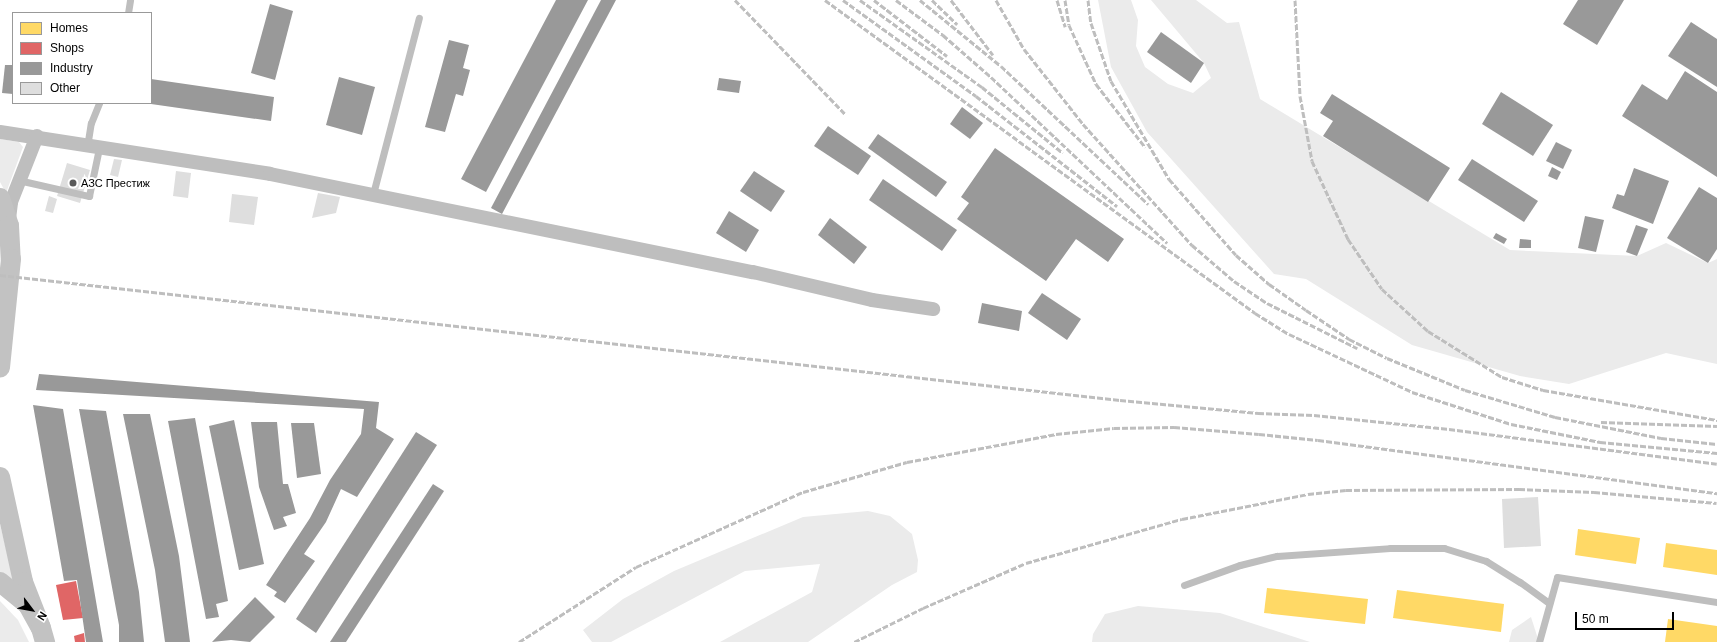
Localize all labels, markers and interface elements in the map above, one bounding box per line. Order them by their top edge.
legend [12,12,152,104]
text: Homes [50,21,88,35]
text: Shops [50,41,84,55]
text: Industry [50,61,93,75]
text: Other [50,81,80,95]
place label: АЗС Престиж [81,176,150,190]
marker: АЗС Престиж [68,178,78,188]
north arrow [12,590,52,630]
scale bar [1577,604,1676,630]
text: N [35,610,49,623]
text: 50 m [1582,612,1609,626]

